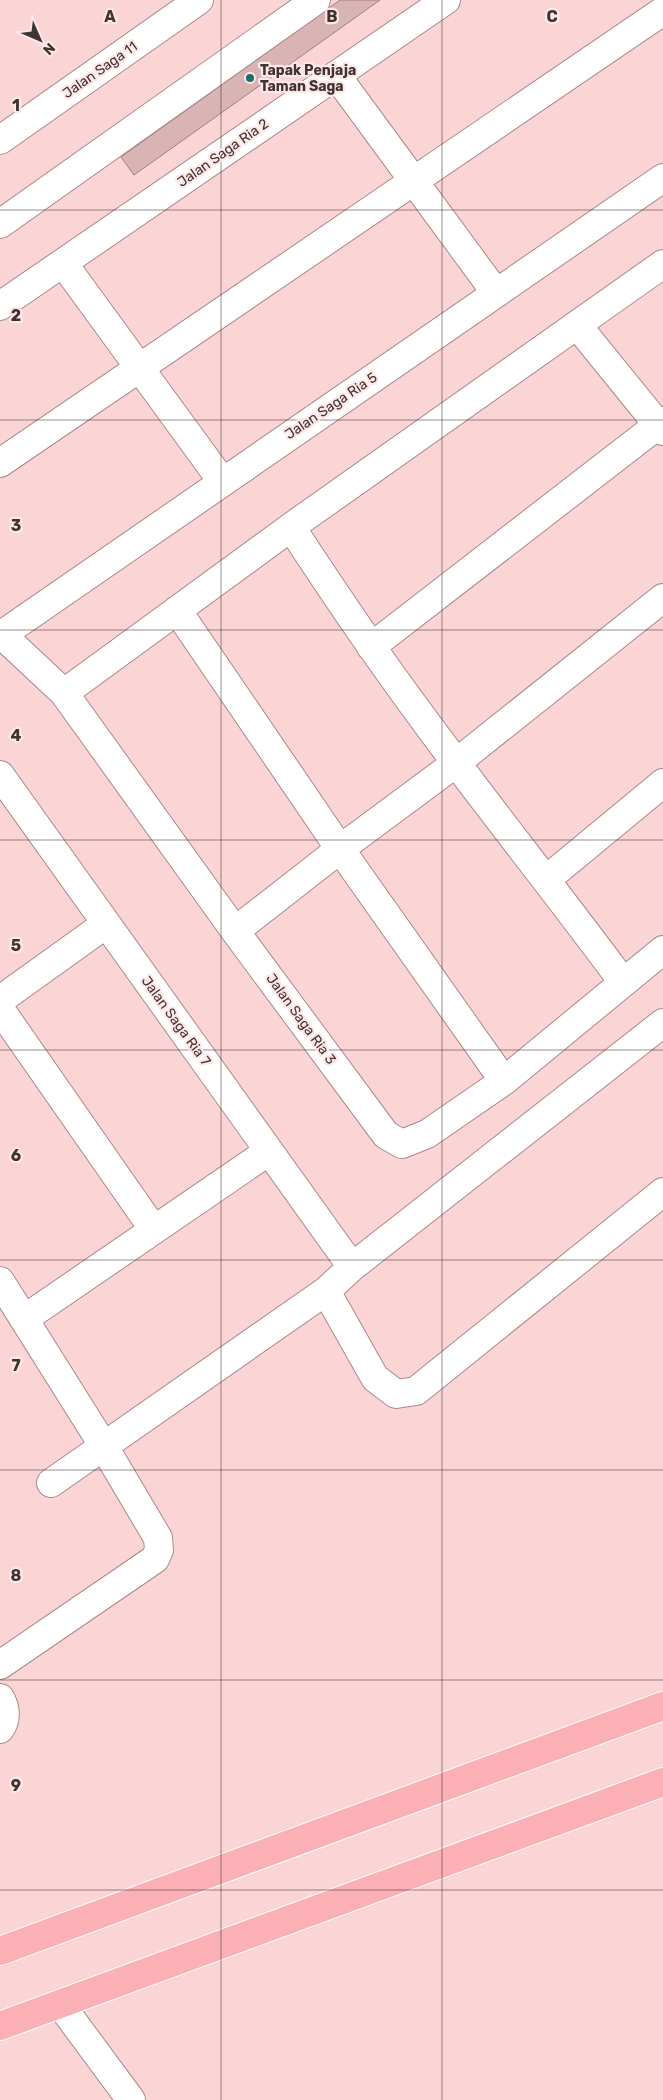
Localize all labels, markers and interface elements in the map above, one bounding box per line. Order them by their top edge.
text: A [104,7,116,26]
text: B [326,7,338,26]
text: C [546,7,558,26]
north arrow [15,15,65,65]
street label: Jalan Saga 11 [59,38,141,102]
text: N [39,39,58,58]
place label: Tapak Penjaja Taman Saga [260,62,356,95]
marker: Tapak Penjaja Taman Saga [244,72,256,84]
text: 1 [12,96,20,115]
street label: Jalan Saga Ria 2 [174,115,272,191]
text: 2 [11,306,21,325]
street label: Jalan Saga Ria 5 [282,369,380,443]
text: 3 [11,516,21,535]
text: 4 [11,726,22,745]
text: 5 [11,936,21,955]
street label: Jalan Saga Ria 3 [262,970,340,1068]
street label: Jalan Saga Ria 7 [138,973,214,1069]
text: 6 [11,1146,21,1165]
text: 7 [11,1356,21,1375]
text: 8 [11,1566,22,1585]
text: 9 [11,1776,21,1795]

